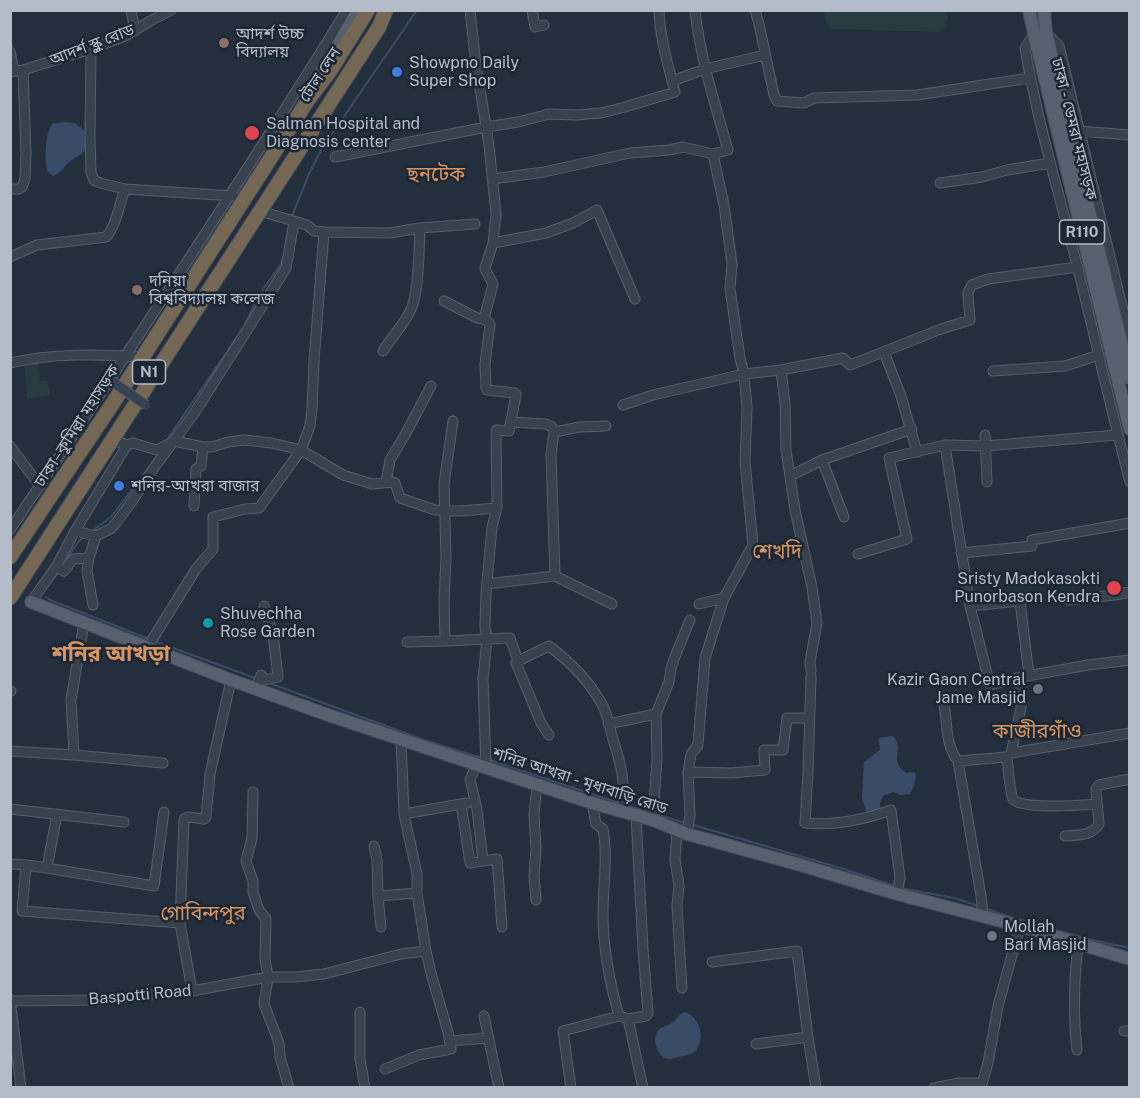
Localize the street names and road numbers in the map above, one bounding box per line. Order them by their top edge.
street label: আদর্শ স্কুল রোড [47,20,137,70]
street label: টোল লেন [295,44,345,106]
street label: ঢাকা - ডেমরা মহাসড়ক [1047,56,1101,202]
road number: R110 [1060,220,1104,244]
road number: N1 [132,360,166,384]
street label: ঢাকা–কুমিল্লা মহাসড়ক [30,361,124,491]
street label: শনির আখরা - মৃধাবাড়ি রোড [490,744,670,818]
street label: Baspotti Road [88,981,192,1009]

